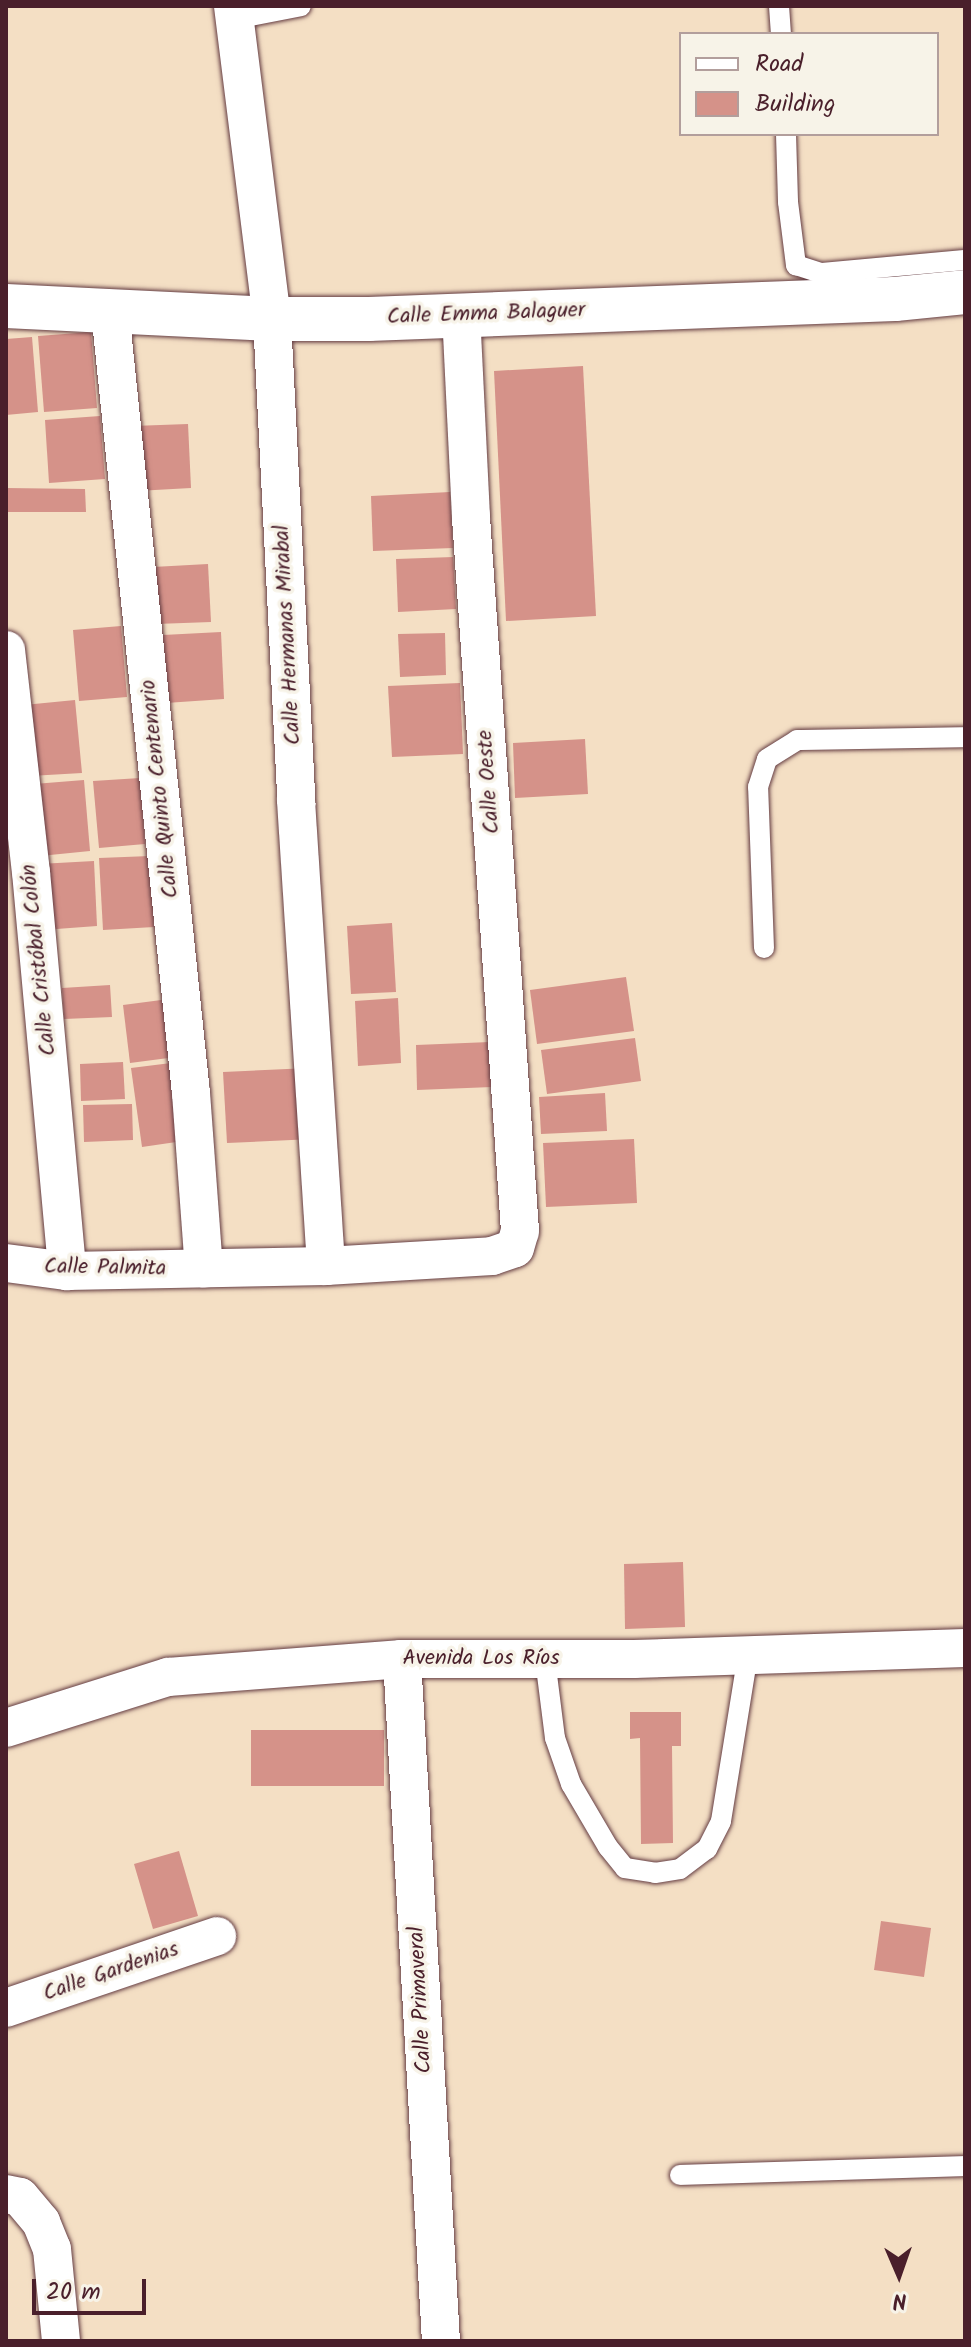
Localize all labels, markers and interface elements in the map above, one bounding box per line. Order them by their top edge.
legend [679,32,939,136]
text: Road [755,45,803,84]
text: Building [755,85,835,124]
street label: Calle Emma Balaguer [386,297,586,331]
street label: Calle Hermanas Mirabal [269,524,307,746]
street label: Calle Quinto Centenario [135,678,185,900]
street label: Calle Oeste [472,729,506,835]
street label: Calle Cristóbal Colón [16,863,62,1057]
street label: Calle Palmita [44,1254,166,1282]
street label: Avenida Los Ríos [402,1646,560,1672]
street label: Calle Primaveral [404,1926,438,2074]
street label: Calle Gardenias [40,1936,182,2008]
north arrow [859,2235,939,2315]
scale bar [36,2263,150,2313]
text: 20 m [46,2273,101,2312]
text: N [892,2282,907,2317]

